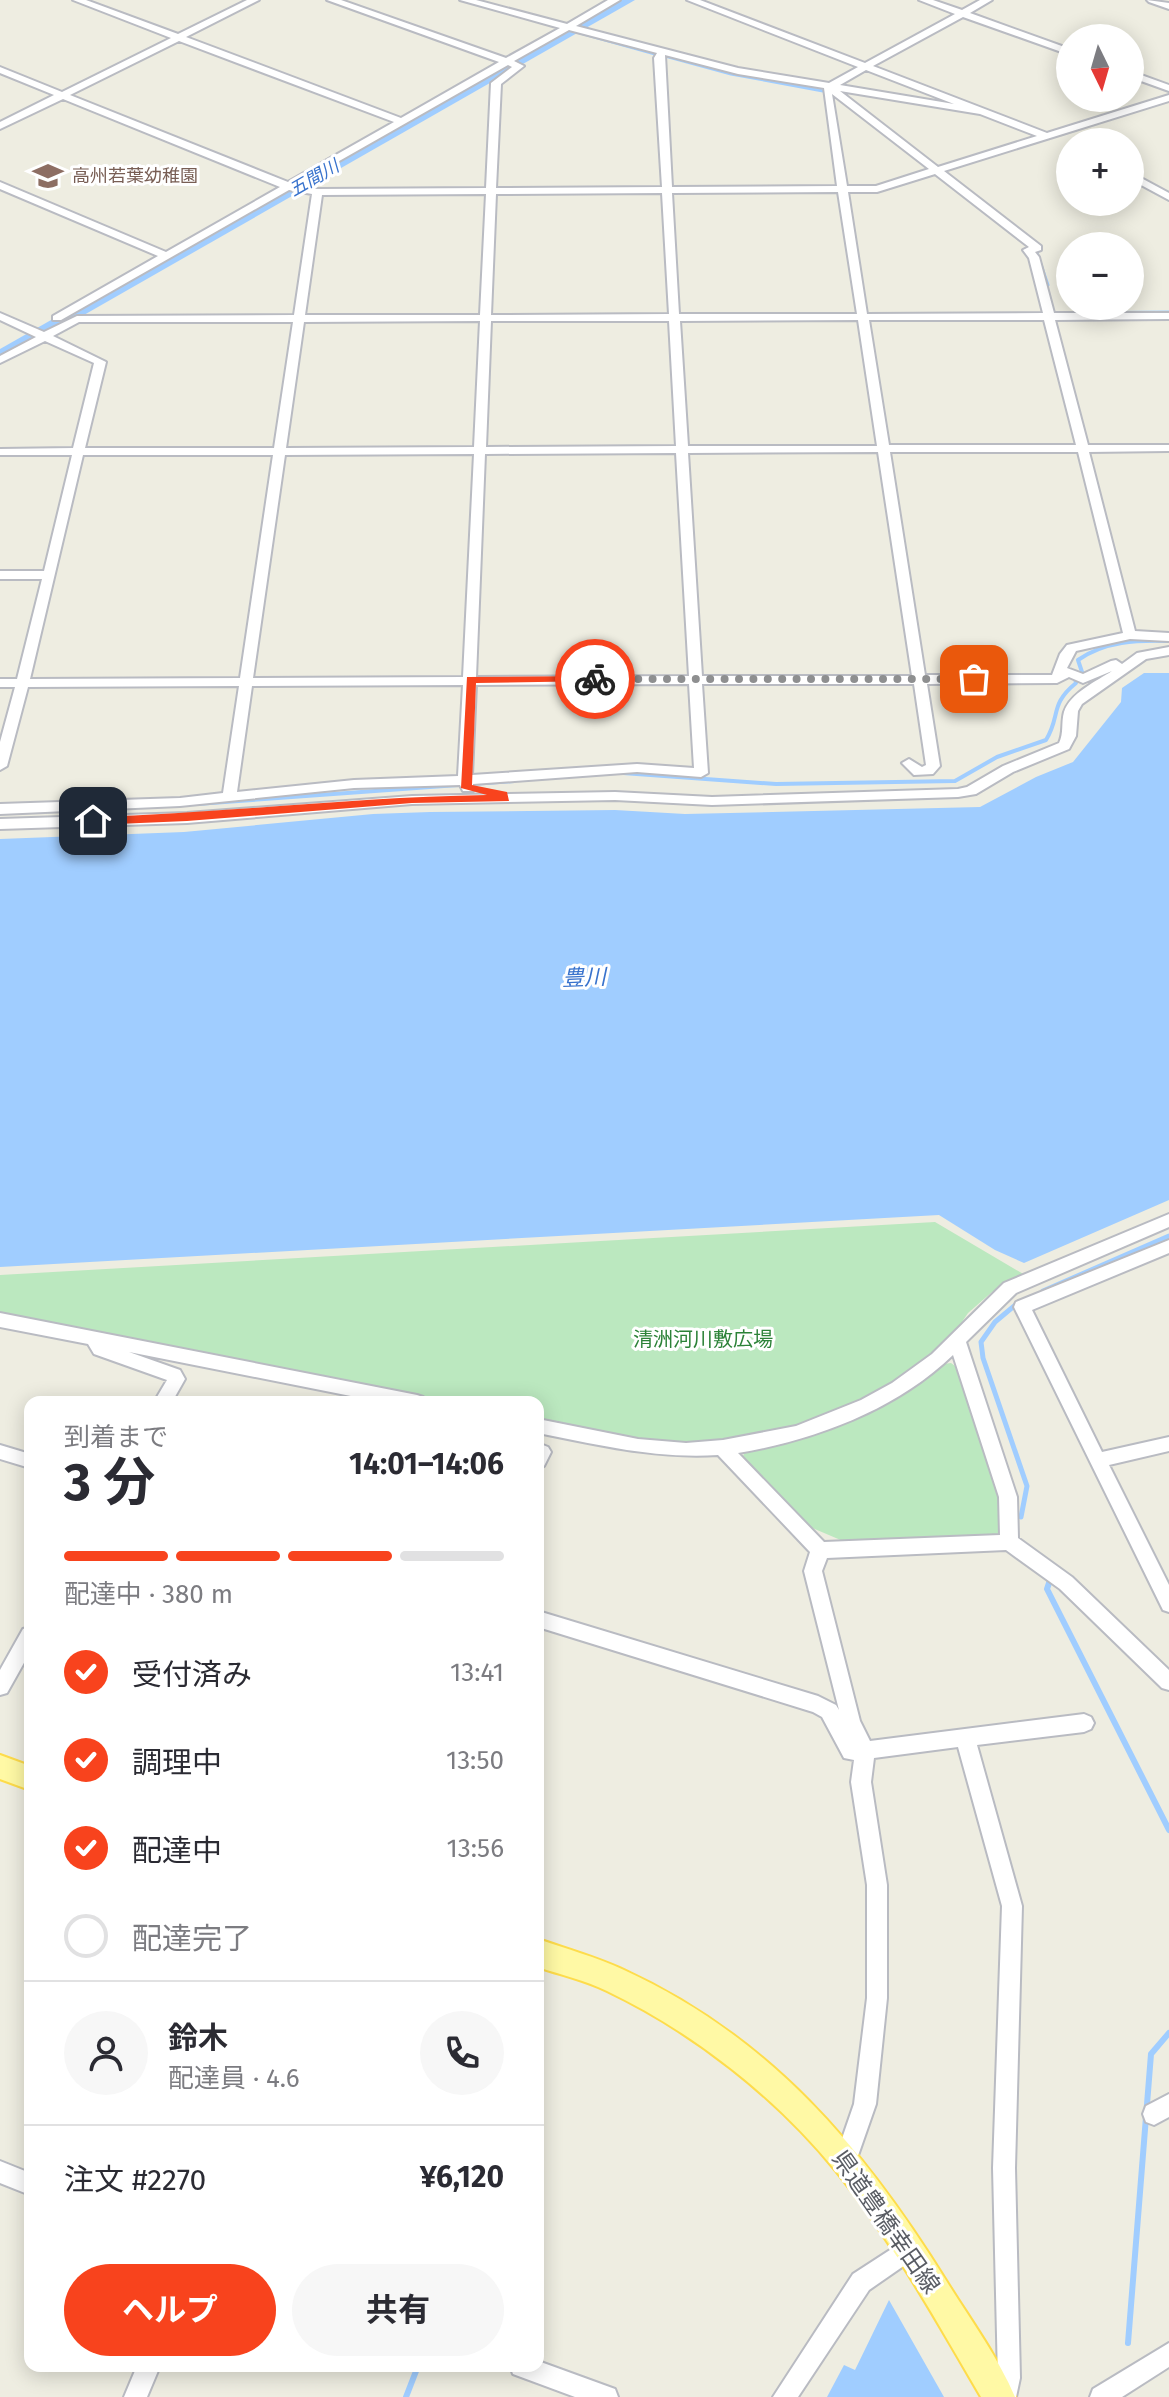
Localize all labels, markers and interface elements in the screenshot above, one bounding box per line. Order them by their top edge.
north arrow [1056,24,1144,112]
map controls [1056,24,1144,320]
button: + [1056,128,1144,216]
water label: 五間川 [285,154,345,201]
school or university icon: 高州若葉幼稚園 [31,159,65,193]
place label: 高州若葉幼稚園 [72,165,198,187]
button: − [1056,232,1144,320]
courier [555,639,635,719]
pin [940,645,1008,713]
icon: bike [573,657,617,701]
icon: bag [952,657,996,701]
pin [59,787,127,855]
icon: home [71,799,115,843]
water label: 豊川 [562,963,608,992]
park label: 清洲河川敷広場 [633,1327,773,1351]
text: 到着まで [64,1422,168,1453]
text: 14:01–14:06 [349,1446,504,1482]
text: 3 分 [64,1451,155,1514]
text: 配達中 · 380 m [64,1579,233,1610]
icon: check [64,1650,108,1694]
text: 受付済み [132,1657,252,1693]
text: 13:41 [450,1657,504,1688]
icon: check [64,1738,108,1782]
text: 調理中 [132,1745,222,1781]
text: 13:50 [446,1745,504,1776]
icon: check [64,1826,108,1870]
text: 配達中 [132,1833,222,1869]
text: 13:56 [447,1833,504,1864]
text: 配達完了 [132,1921,252,1957]
button: person [64,2011,148,2095]
button: phone [420,2011,504,2095]
text: 鈴木 [168,2020,228,2056]
text: 配達員 · 4.6 [168,2063,300,2094]
street label: 県道豊橋幸田線 [826,2145,946,2299]
text: ¥6,120 [420,2159,504,2195]
text: 注文 #2270 [64,2162,206,2198]
button: ヘルプ [64,2264,276,2356]
button: 共有 [292,2264,504,2356]

